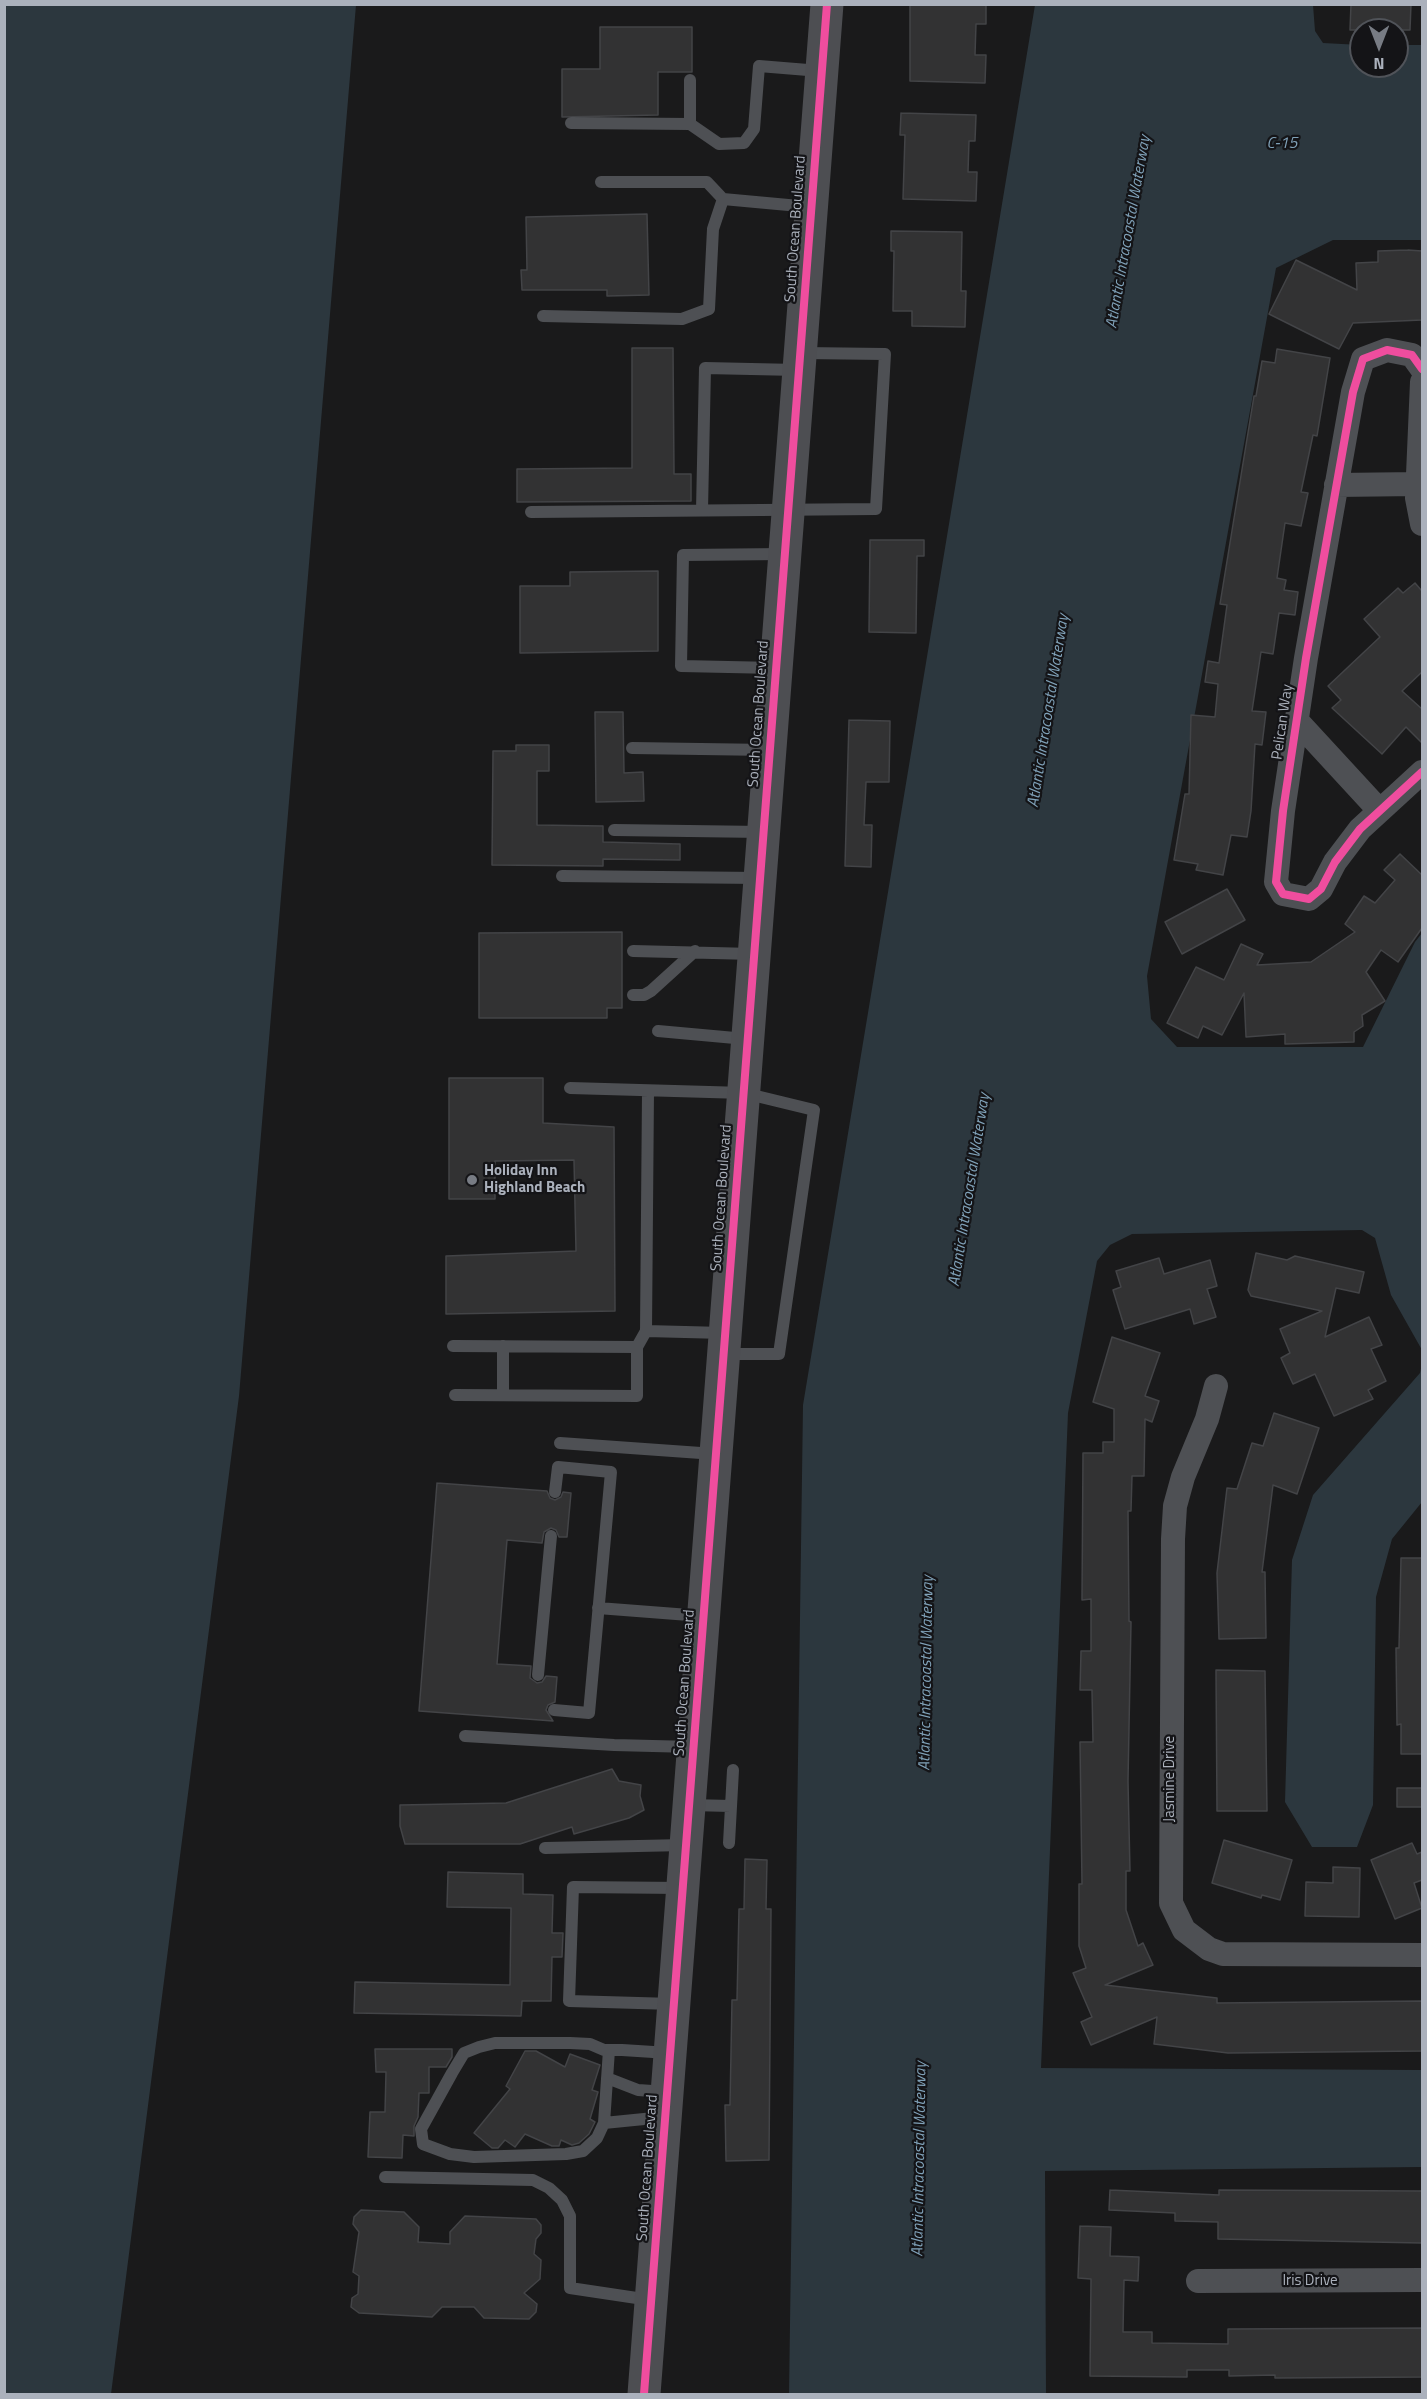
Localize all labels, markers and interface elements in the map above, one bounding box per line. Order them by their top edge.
north arrow [1349,18,1409,78]
text: N [1373,52,1385,76]
water label: Atlantic Intracoastal Waterway [1103,134,1155,330]
water label: C-15 [1267,134,1297,154]
street label: South Ocean Boulevard [782,155,810,303]
water label: Atlantic Intracoastal Waterway [1024,613,1074,809]
street label: South Ocean Boulevard [745,640,773,788]
street label: Pelican Way [1269,683,1297,761]
water label: Atlantic Intracoastal Waterway [945,1092,995,1288]
street label: South Ocean Boulevard [708,1124,736,1272]
place label: Holiday Inn Highland Beach [484,1162,585,1197]
marker: Holiday Inn Highland Beach [465,1173,479,1187]
water label: Atlantic Intracoastal Waterway [916,1575,938,1771]
street label: South Ocean Boulevard [671,1609,699,1757]
street label: Jasmine Drive [1161,1736,1179,1822]
water label: Atlantic Intracoastal Waterway [909,2061,931,2257]
street label: South Ocean Boulevard [634,2094,662,2242]
street label: Iris Drive [1282,2272,1338,2290]

